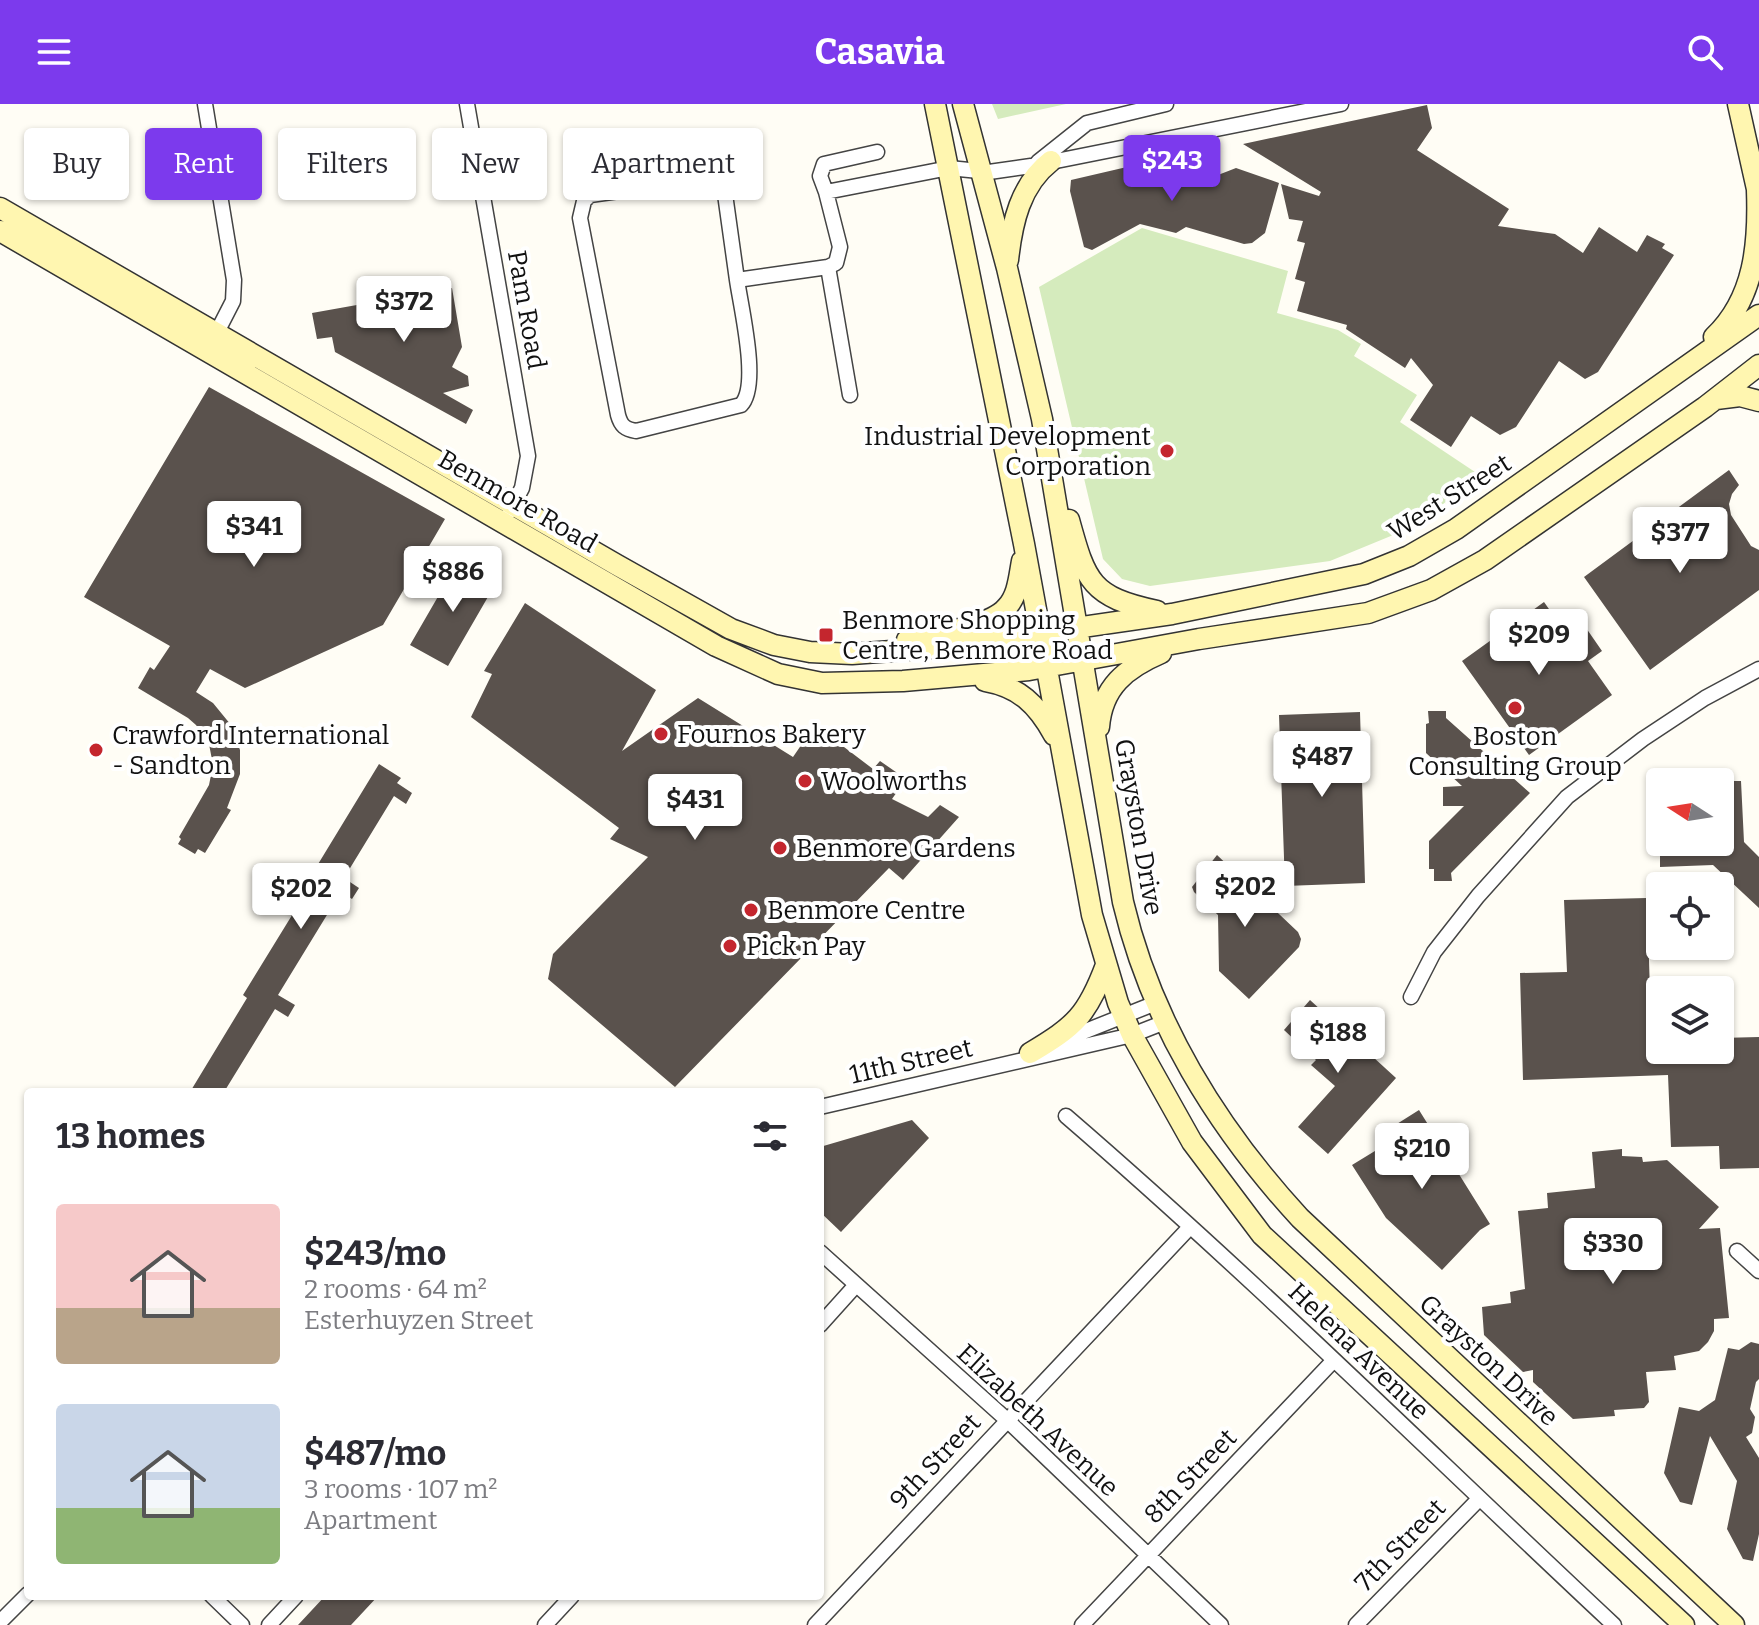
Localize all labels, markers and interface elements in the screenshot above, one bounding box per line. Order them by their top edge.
icon: menu [32,30,76,74]
text: Casavia [814,30,945,74]
icon: search [1683,30,1727,74]
chip: Buy [24,128,129,200]
chip: Rent [145,128,262,200]
chip: Filters [278,128,416,200]
chip: New [432,128,547,200]
chip: Apartment [563,128,763,200]
pin: $243 [1125,135,1219,203]
text: $243 [1141,145,1203,176]
street label: Pam Road [501,248,552,372]
pin: $372 [357,276,451,344]
text: $372 [374,286,434,317]
place label: Industrial Development Corporation [864,421,1152,482]
marker: Industrial Development Corporation [1158,442,1176,460]
street label: Benmore Road [433,443,603,559]
street label: West Street [1382,447,1517,548]
pin: $341 [207,501,301,569]
pin: $377 [1633,507,1727,575]
text: $341 [225,511,283,542]
text: $377 [1651,517,1709,548]
pin: $886 [406,546,500,614]
text: $886 [422,556,484,587]
place label: Benmore Shopping Centre, Benmore Road [842,605,1113,666]
pin: $209 [1492,609,1586,677]
text: $209 [1508,619,1570,650]
marker: Benmore Shopping Centre, Benmore Road [817,626,835,644]
marker: Boston Consulting Group [1506,699,1524,717]
place label: Fournos Bakery [677,719,866,750]
place label: Crawford International - Sandton [112,720,389,781]
place label: Boston Consulting Group [1408,721,1622,782]
marker: Fournos Bakery [652,725,670,743]
pin: $487 [1275,731,1369,799]
street label: Grayston Drive [1108,736,1169,918]
marker: Crawford International - Sandton [87,741,105,759]
text: $487 [1291,741,1353,772]
place label: Woolworths [821,766,967,797]
north arrow [1646,768,1734,856]
map controls [1646,768,1734,1064]
marker: Woolworths [796,772,814,790]
pin: $431 [648,774,742,842]
text: $431 [666,784,724,815]
place label: Benmore Gardens [796,833,1016,864]
marker: Benmore Gardens [771,839,789,857]
pin: $202 [1198,861,1292,929]
pin: $202 [254,863,348,931]
text: $202 [1214,871,1276,902]
button: locate [1646,872,1734,960]
text: $202 [270,873,332,904]
place label: Benmore Centre [767,895,965,926]
marker: Benmore Centre [742,901,760,919]
place label: Pick n Pay [746,931,866,962]
marker: Pick n Pay [721,937,739,955]
button: layers [1646,976,1734,1064]
pin: $188 [1291,1007,1385,1075]
text: $188 [1309,1017,1367,1048]
street label: 11th Street [847,1032,976,1091]
icon: filters [748,1114,792,1158]
text: 13 homes [56,1116,205,1157]
pin: $210 [1375,1123,1469,1191]
text: $210 [1393,1133,1451,1164]
pin: $330 [1566,1218,1660,1286]
text: $330 [1582,1228,1644,1259]
text: $243/mo [304,1233,446,1274]
icon: home [120,1236,216,1332]
text: 2 rooms · 64 m² [304,1274,487,1305]
street label: Helena Avenue [1282,1276,1435,1426]
street label: Grayston Drive [1413,1288,1565,1433]
text: Esterhuyzen Street [304,1305,533,1336]
street label: Elizabeth Avenue [951,1338,1125,1503]
street label: 9th Street [883,1407,988,1515]
street label: 8th Street [1138,1422,1243,1530]
text: $487/mo [304,1433,446,1474]
icon: home [120,1436,216,1532]
text: 3 rooms · 107 m² [304,1474,497,1505]
street label: 7th Street [1349,1492,1453,1598]
text: Apartment [304,1505,437,1536]

